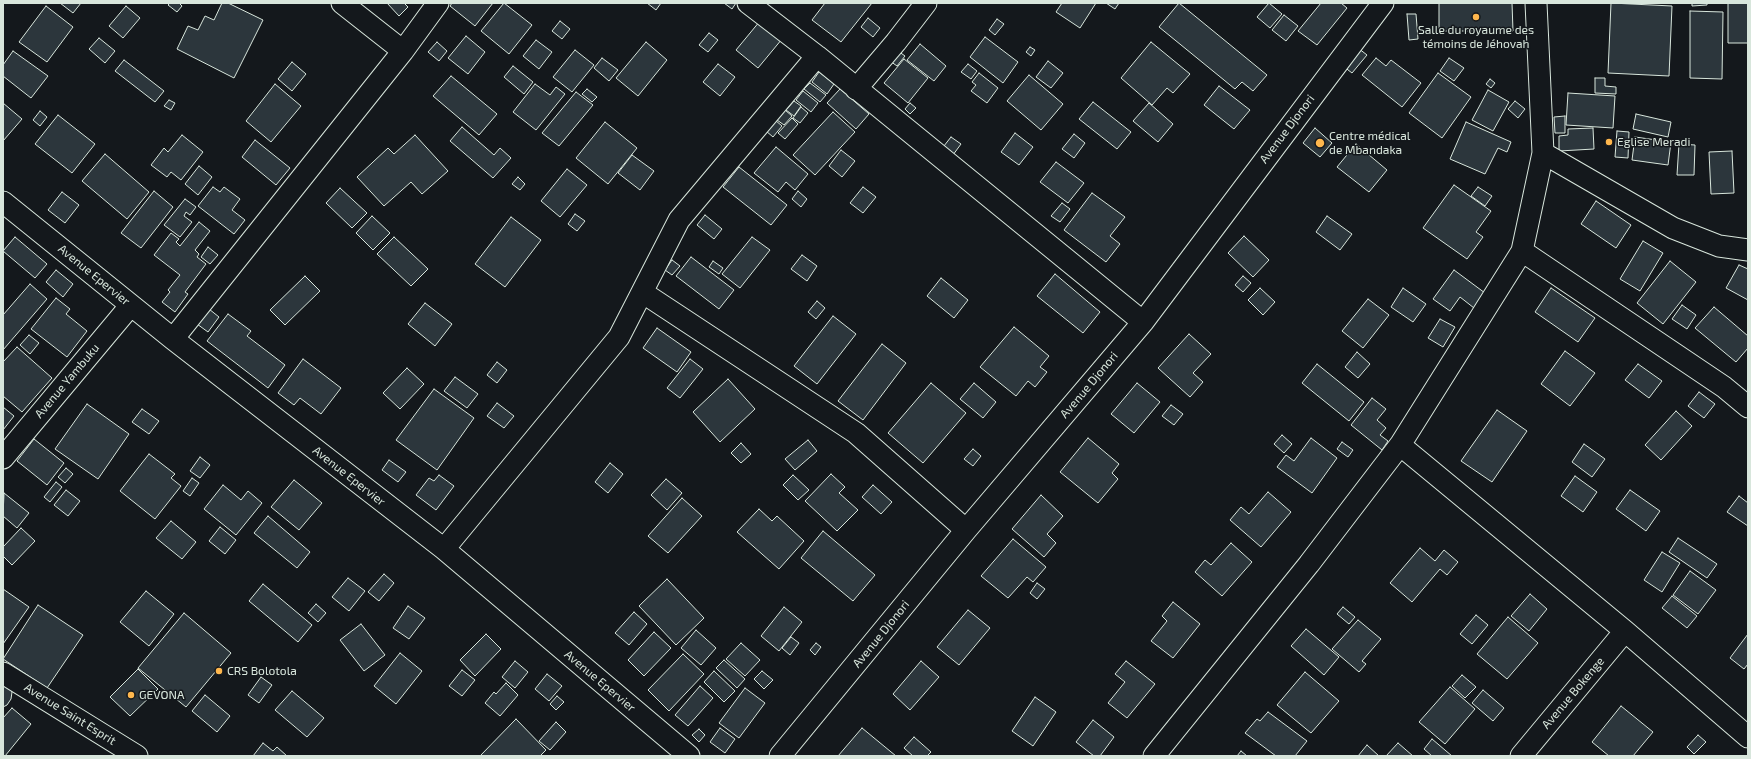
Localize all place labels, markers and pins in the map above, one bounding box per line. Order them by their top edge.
marker: Salle du royaume des témoins de Jéhovah [1471,12,1481,22]
place label: Salle du royaume des témoins de Jéhovah [1418,23,1534,51]
place label: Centre médical de Mbandaka [1329,129,1410,157]
place label: Eglise Meradi [1617,135,1690,149]
marker: Centre médical de Mbandaka [1314,137,1326,149]
marker: Eglise Meradi [1604,137,1614,147]
place label: CRS Bolotola [227,664,297,678]
marker: CRS Bolotola [214,666,224,676]
place label: GEVONA [139,688,184,702]
marker: GEVONA [126,690,136,700]

